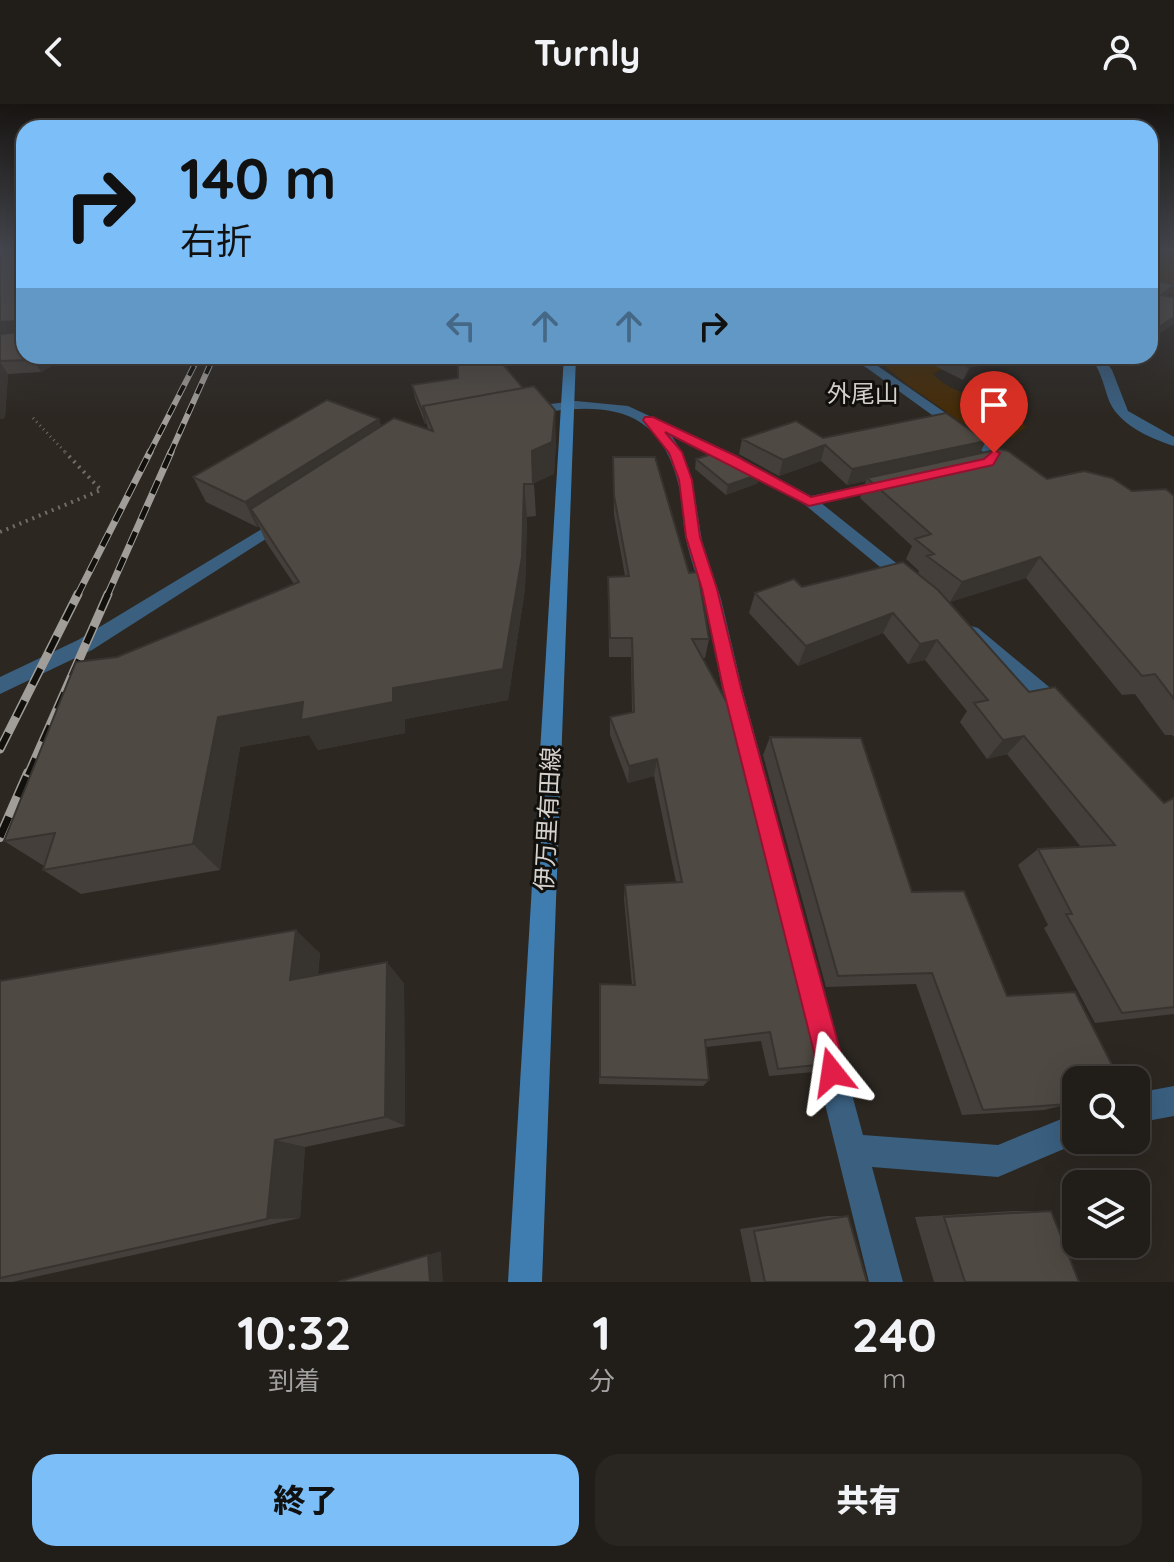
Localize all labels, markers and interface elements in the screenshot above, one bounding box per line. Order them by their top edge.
icon: back [32,30,76,74]
text: Turnly [534,30,640,75]
icon: person [1098,30,1142,74]
text: 140 m [180,143,336,213]
icon: right [48,152,152,256]
text: 右折 [180,218,252,263]
icon: left [439,304,483,348]
icon: ahead [523,304,567,348]
icon: ahead [607,304,651,348]
icon: right [691,304,735,348]
pin [960,371,1028,453]
district label: 外尾山 [827,378,899,408]
icon: arrive [972,383,1016,427]
street label: 伊万里有田線 [528,746,566,892]
position arrow [790,1030,874,1114]
map controls [1062,1066,1150,1258]
button: search [1062,1066,1150,1154]
button: layers [1062,1170,1150,1258]
text: 10:32 [237,1302,352,1362]
text: 1 [592,1302,611,1362]
text: 240 [852,1304,937,1364]
text: m [882,1362,906,1395]
text: 到着 [268,1364,320,1397]
text: 分 [589,1364,615,1397]
button: 終了 [32,1454,579,1546]
button: 共有 [595,1454,1142,1546]

